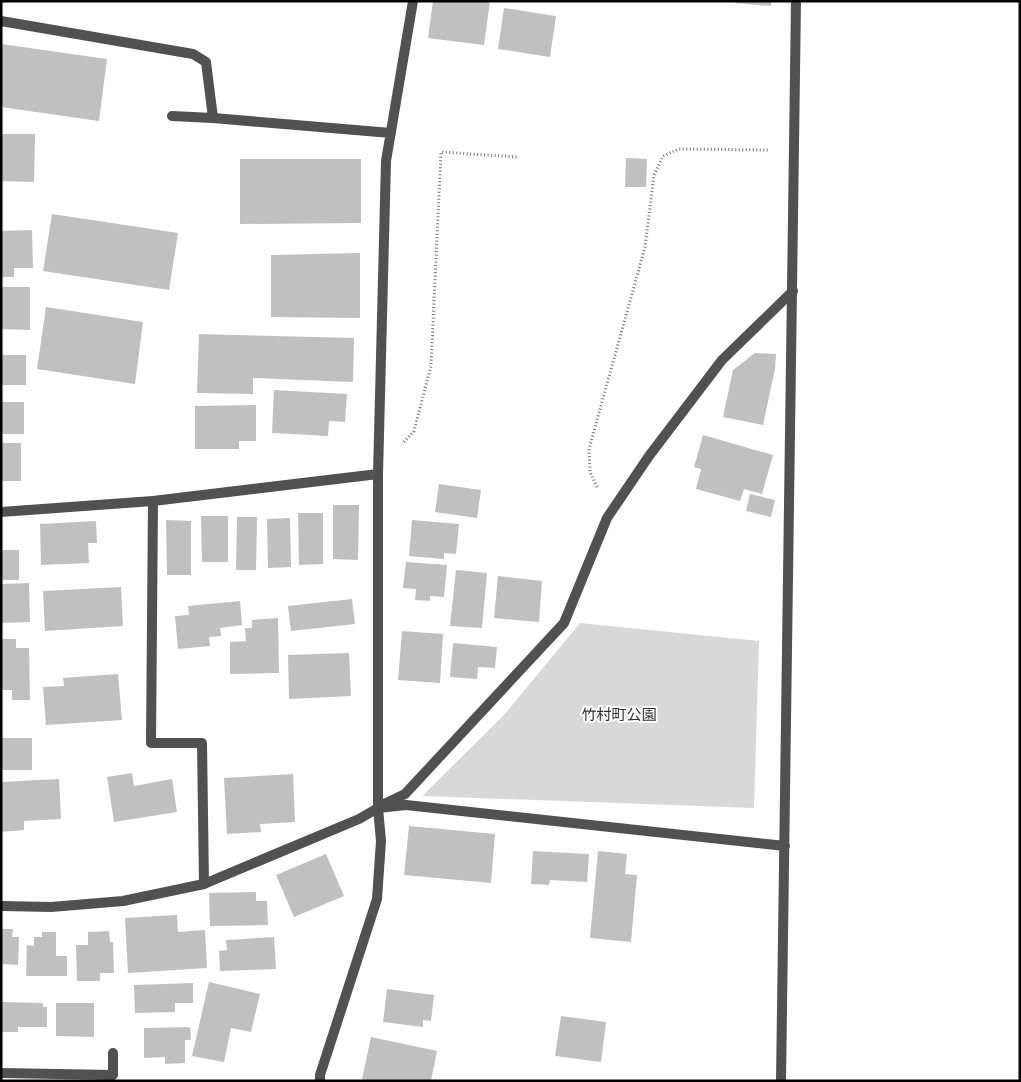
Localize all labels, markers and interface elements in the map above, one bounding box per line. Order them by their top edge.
park label: 竹村町公園 [581,706,657,725]

